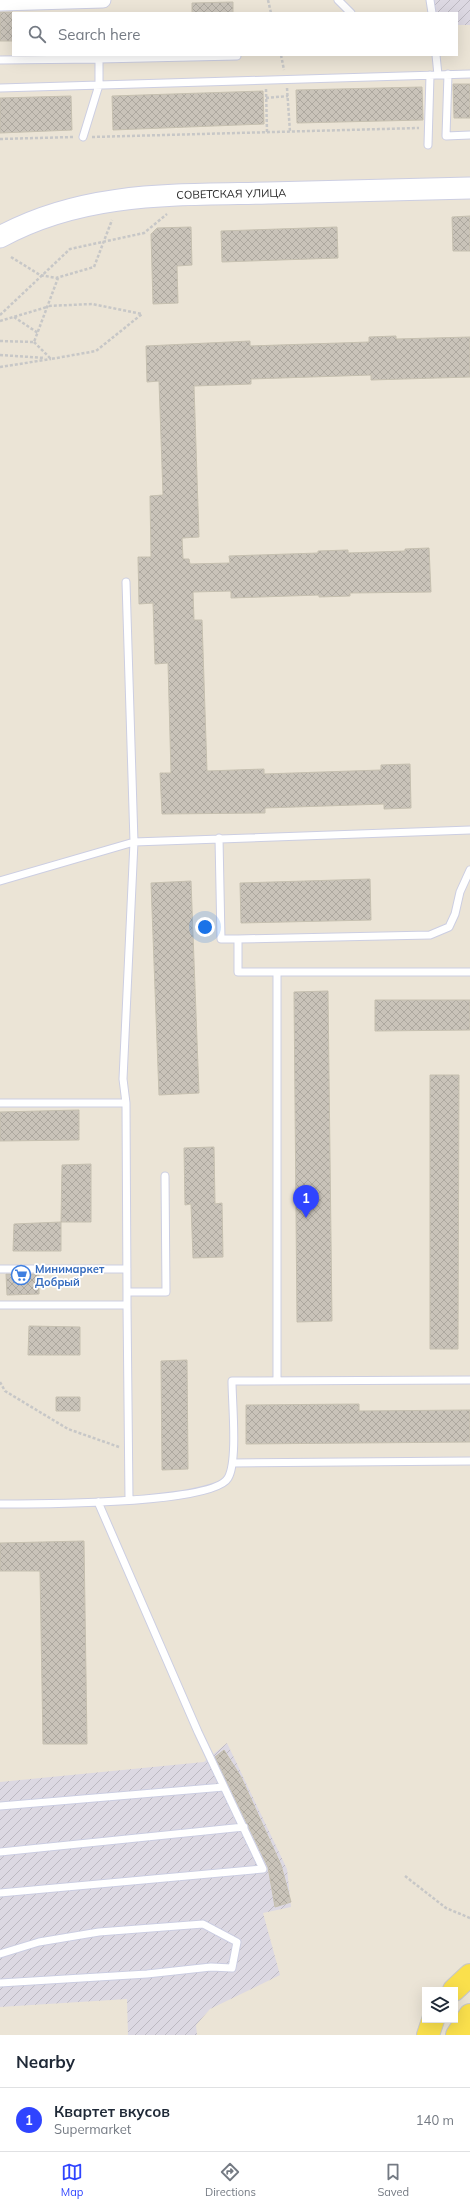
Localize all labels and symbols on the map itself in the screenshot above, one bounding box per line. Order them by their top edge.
street label: СОВЕТСКАЯ УЛИЦА [176,185,286,202]
your location [195,917,215,937]
pin: 1 [293,1185,319,1218]
place label: Минимаркет Добрый [35,1262,105,1289]
supermarket icon: Минимаркет Добрый [10,1264,32,1286]

